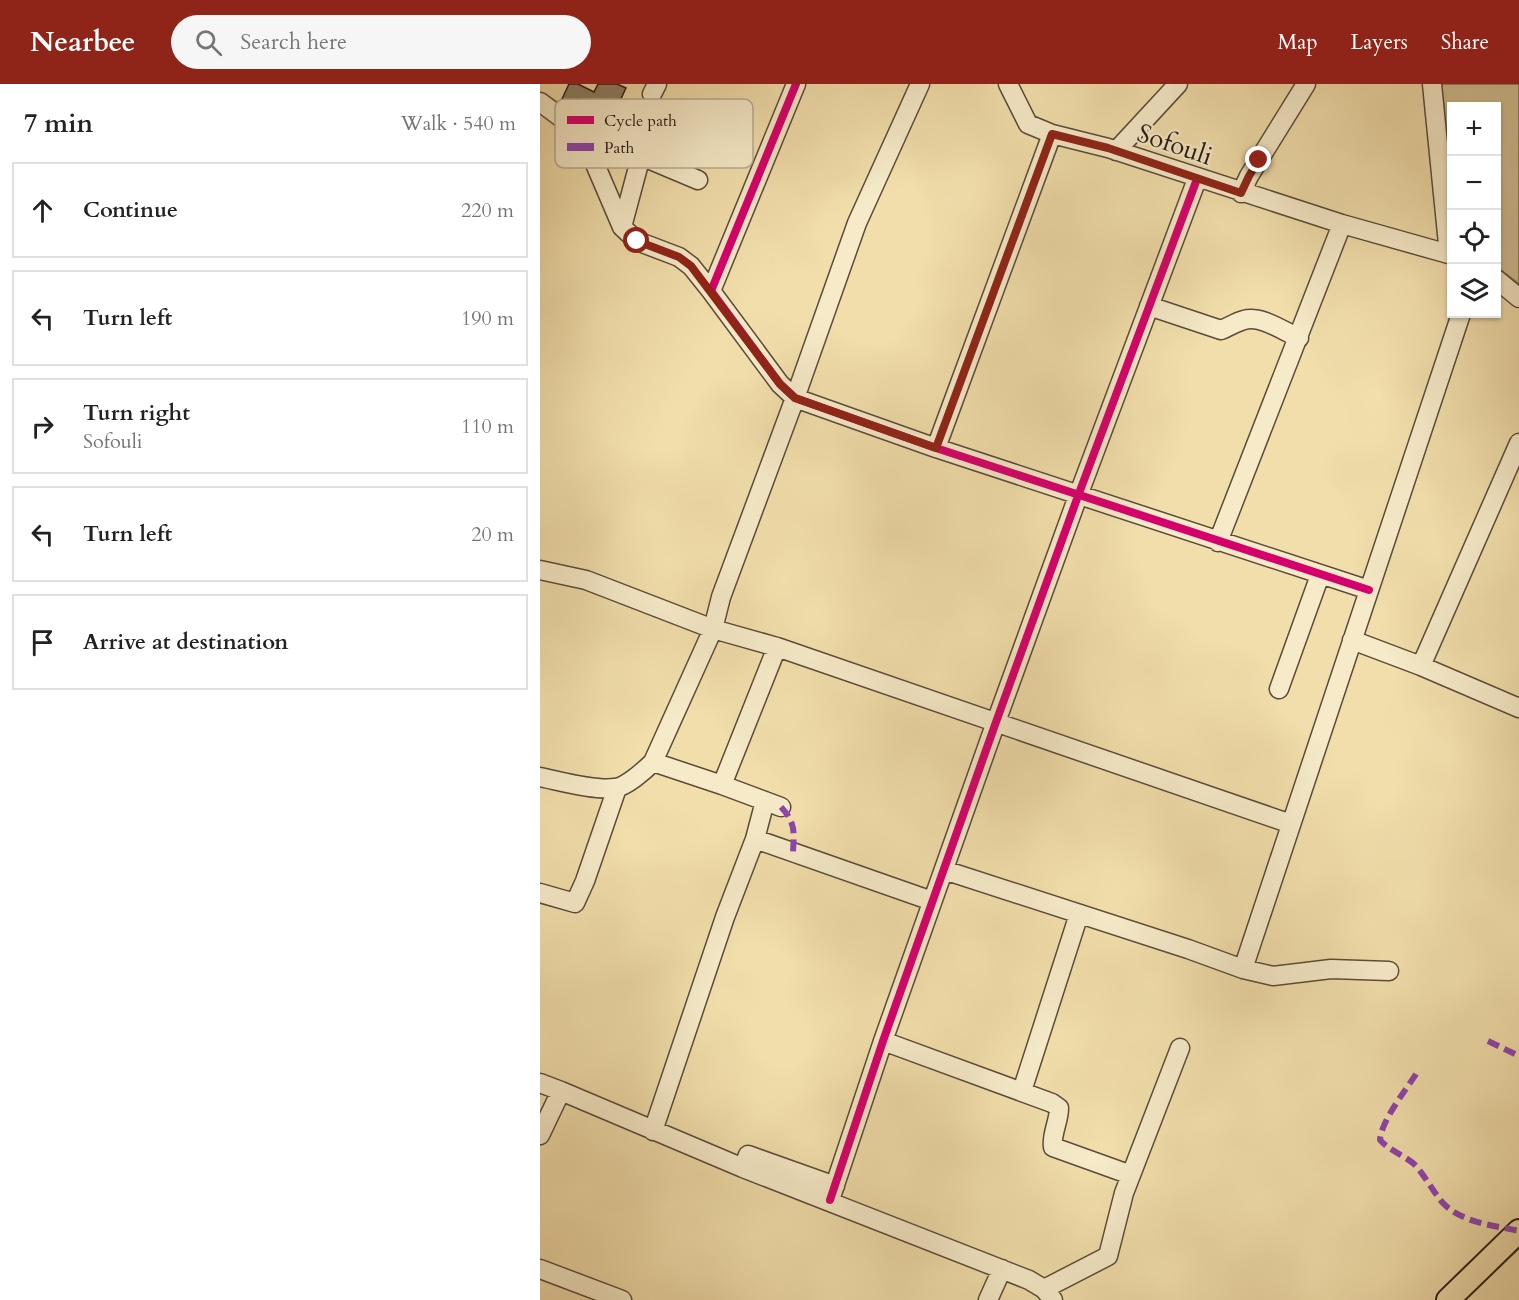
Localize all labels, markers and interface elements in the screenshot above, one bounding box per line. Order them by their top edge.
search box [171,15,591,69]
text: Nearbee [30,23,135,61]
icon: search [192,26,225,59]
text: Search here [240,27,347,57]
text: Map [1278,28,1318,57]
text: Layers [1351,28,1408,57]
text: Share [1441,28,1489,57]
legend [555,99,753,168]
map controls [1447,102,1501,318]
button: + [1447,102,1501,156]
text: 7 min [24,106,93,141]
text: Walk · 540 m [401,110,516,137]
text: Cycle path [604,110,677,132]
street label: Sofouli [1133,115,1217,174]
text: Path [604,137,634,159]
route end [1245,146,1271,172]
button: − [1447,156,1501,210]
icon: ahead [26,194,59,227]
text: Continue [83,195,178,225]
text: 220 m [461,197,514,224]
button: locate [1447,210,1501,264]
route start [623,227,649,253]
button: layers [1447,264,1501,318]
icon: left [26,302,59,335]
text: Turn left [83,303,172,333]
text: 190 m [461,305,514,332]
text: Turn right [83,398,190,428]
icon: right [26,410,59,443]
text: 110 m [461,413,514,440]
text: Sofouli [83,428,142,455]
icon: left [26,518,59,551]
text: Turn left [83,519,172,549]
text: 20 m [471,521,514,548]
icon: arrive [26,626,59,659]
text: Arrive at destination [83,627,288,657]

